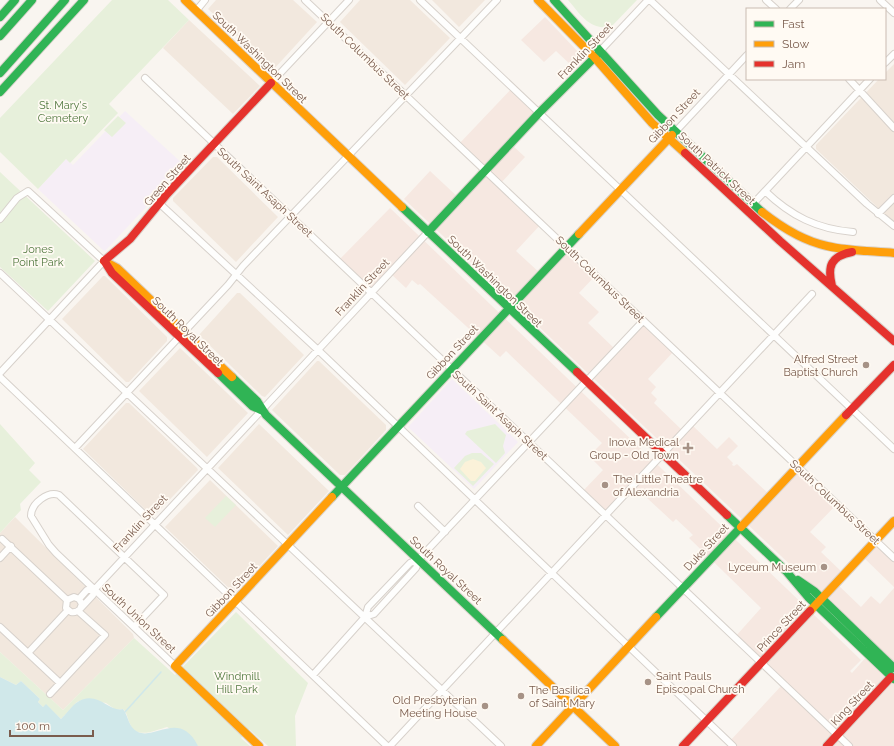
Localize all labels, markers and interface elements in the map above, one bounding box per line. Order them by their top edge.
legend [746,8,886,80]
street label: South Washington Street [210,9,310,106]
street label: South Columbus Street [318,11,412,102]
text: Fast [782,17,805,31]
street label: Franklin Street [555,20,616,82]
text: Slow [782,37,809,51]
text: Jam [782,57,805,71]
street label: Gibbon Street [646,86,703,146]
park label: St. Mary's Cemetery [38,99,88,125]
street label: South Patrick Street [675,129,758,208]
street label: South Saint Asaph Street [214,145,315,240]
street label: Green Street [141,152,194,209]
street label: South Washington Street [445,233,545,330]
street label: South Columbus Street [553,234,647,325]
park label: Jones Point Park [13,243,64,269]
street label: Franklin Street [333,256,392,319]
street label: South Royal Street [149,294,226,369]
street label: Gibbon Street [424,322,481,382]
place label: Alfred Street Baptist Church [783,353,858,379]
marker: Alfred Street Baptist Church [861,360,871,370]
street label: South Saint Asaph Street [449,368,550,463]
place label: Inova Medical Group - Old Town [590,436,679,462]
marker: Inova Medical Group - Old Town [682,442,694,454]
street label: South Columbus Street [787,457,883,548]
place label: The Little Theatre of Alexandria [613,473,703,499]
marker: The Little Theatre of Alexandria [600,480,610,490]
street label: Franklin Street [111,492,170,555]
street label: Duke Street [681,521,732,574]
street label: South Royal Street [407,534,485,607]
street label: Gibbon Street [203,560,260,620]
place label: Lyceum Museum [728,561,816,574]
marker: Lyceum Museum [819,562,829,572]
street label: South Union Street [99,581,178,656]
street label: Prince Street [754,598,809,655]
park label: Windmill Hill Park [214,670,260,696]
place label: Saint Pauls Episcopal Church [656,670,745,696]
marker: Saint Pauls Episcopal Church [643,677,653,687]
street label: King Street [829,678,876,728]
place label: The Basilica of Saint Mary [529,684,595,710]
marker: The Basilica of Saint Mary [516,691,526,701]
place label: Old Presbyterian Meeting House [393,694,478,720]
marker: Old Presbyterian Meeting House [480,701,490,711]
scale bar [10,712,93,738]
text: 100 m [16,719,50,733]

